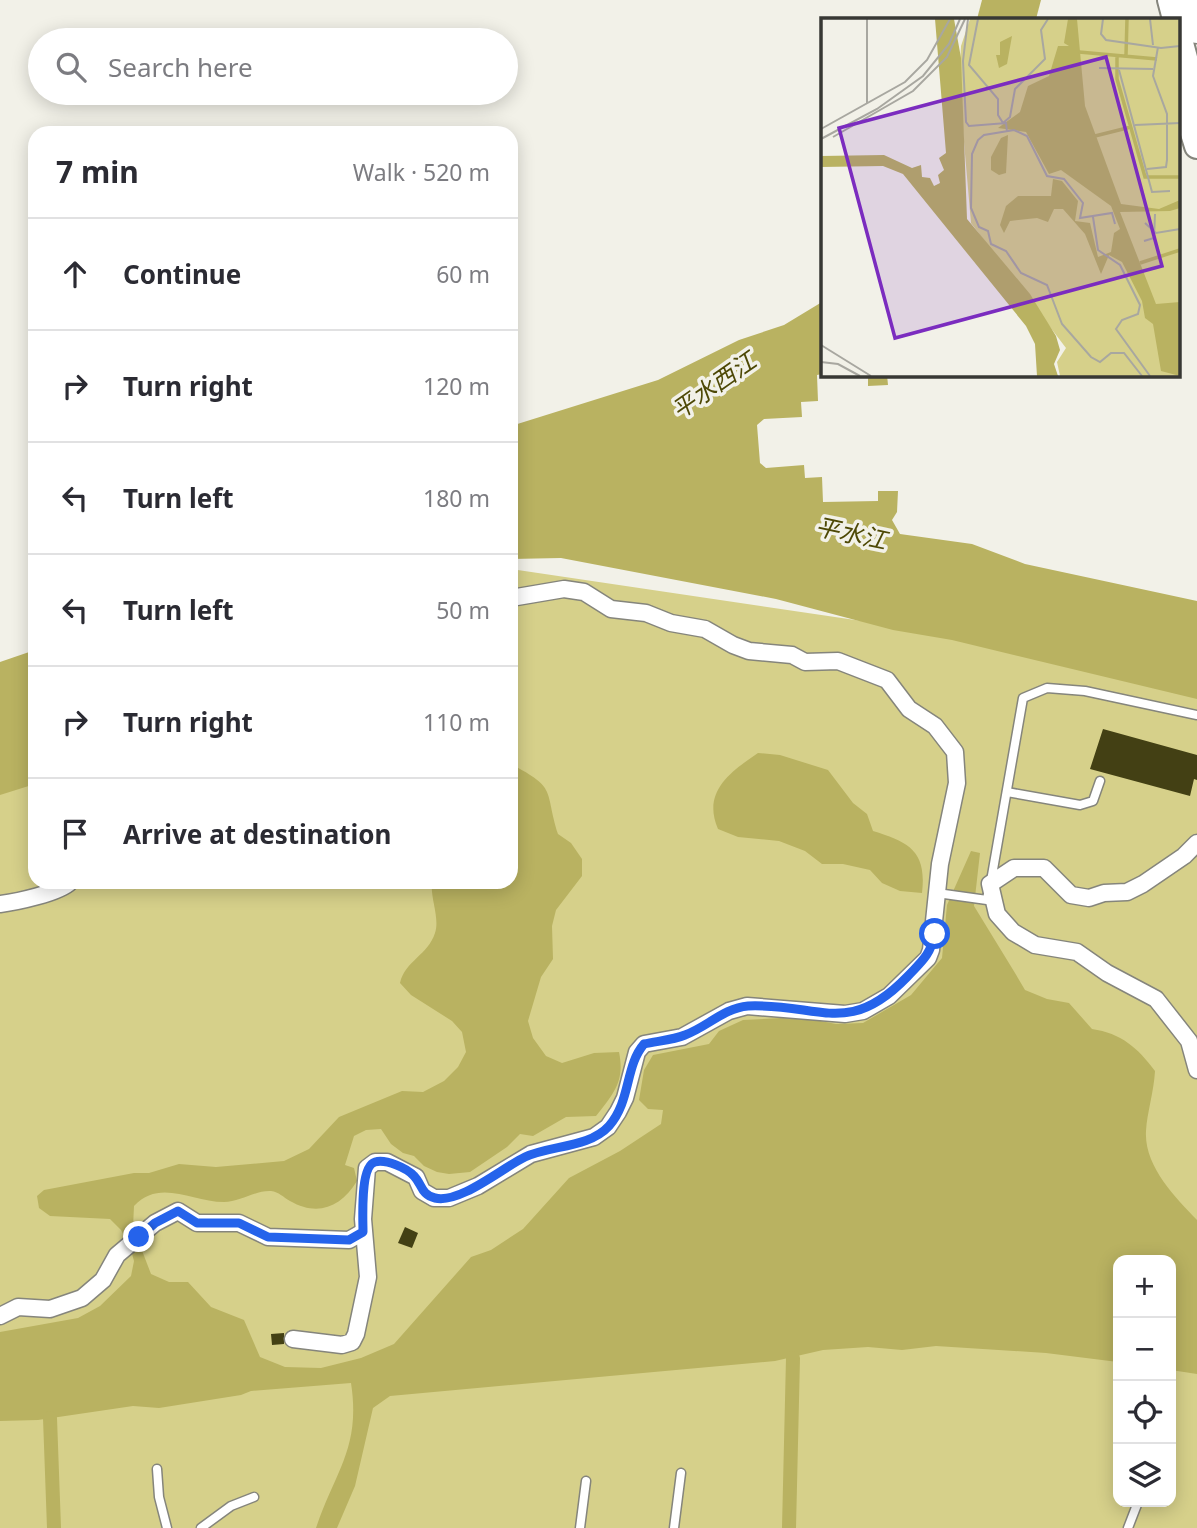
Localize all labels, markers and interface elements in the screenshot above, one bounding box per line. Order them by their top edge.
inset map [821,18,1180,376]
search box [28,28,518,105]
icon: search [52,48,90,86]
text: Search here [108,49,253,85]
text: 7 min [56,151,139,192]
text: Walk · 520 m [353,156,490,188]
icon: ahead [56,255,94,293]
text: Continue [123,256,241,292]
text: 60 m [436,258,490,290]
water label: 平水西江 [664,342,764,426]
icon: right [56,367,94,405]
text: Turn right [123,368,253,404]
text: 120 m [423,370,490,402]
icon: left [56,479,94,517]
text: Turn left [123,480,234,516]
text: 180 m [423,482,490,514]
water label: 平水江 [813,509,893,557]
icon: left [56,591,94,629]
text: Turn left [123,592,234,628]
text: 50 m [436,594,490,626]
icon: right [56,703,94,741]
text: Turn right [123,704,253,740]
text: 110 m [423,706,490,738]
icon: arrive [56,815,94,853]
text: Arrive at destination [123,816,392,852]
route start [919,918,950,949]
route end [123,1221,154,1252]
map controls [1113,1255,1176,1507]
button: + [1113,1255,1176,1318]
button: − [1113,1318,1176,1381]
button: locate [1113,1381,1176,1444]
button: layers [1113,1444,1176,1507]

